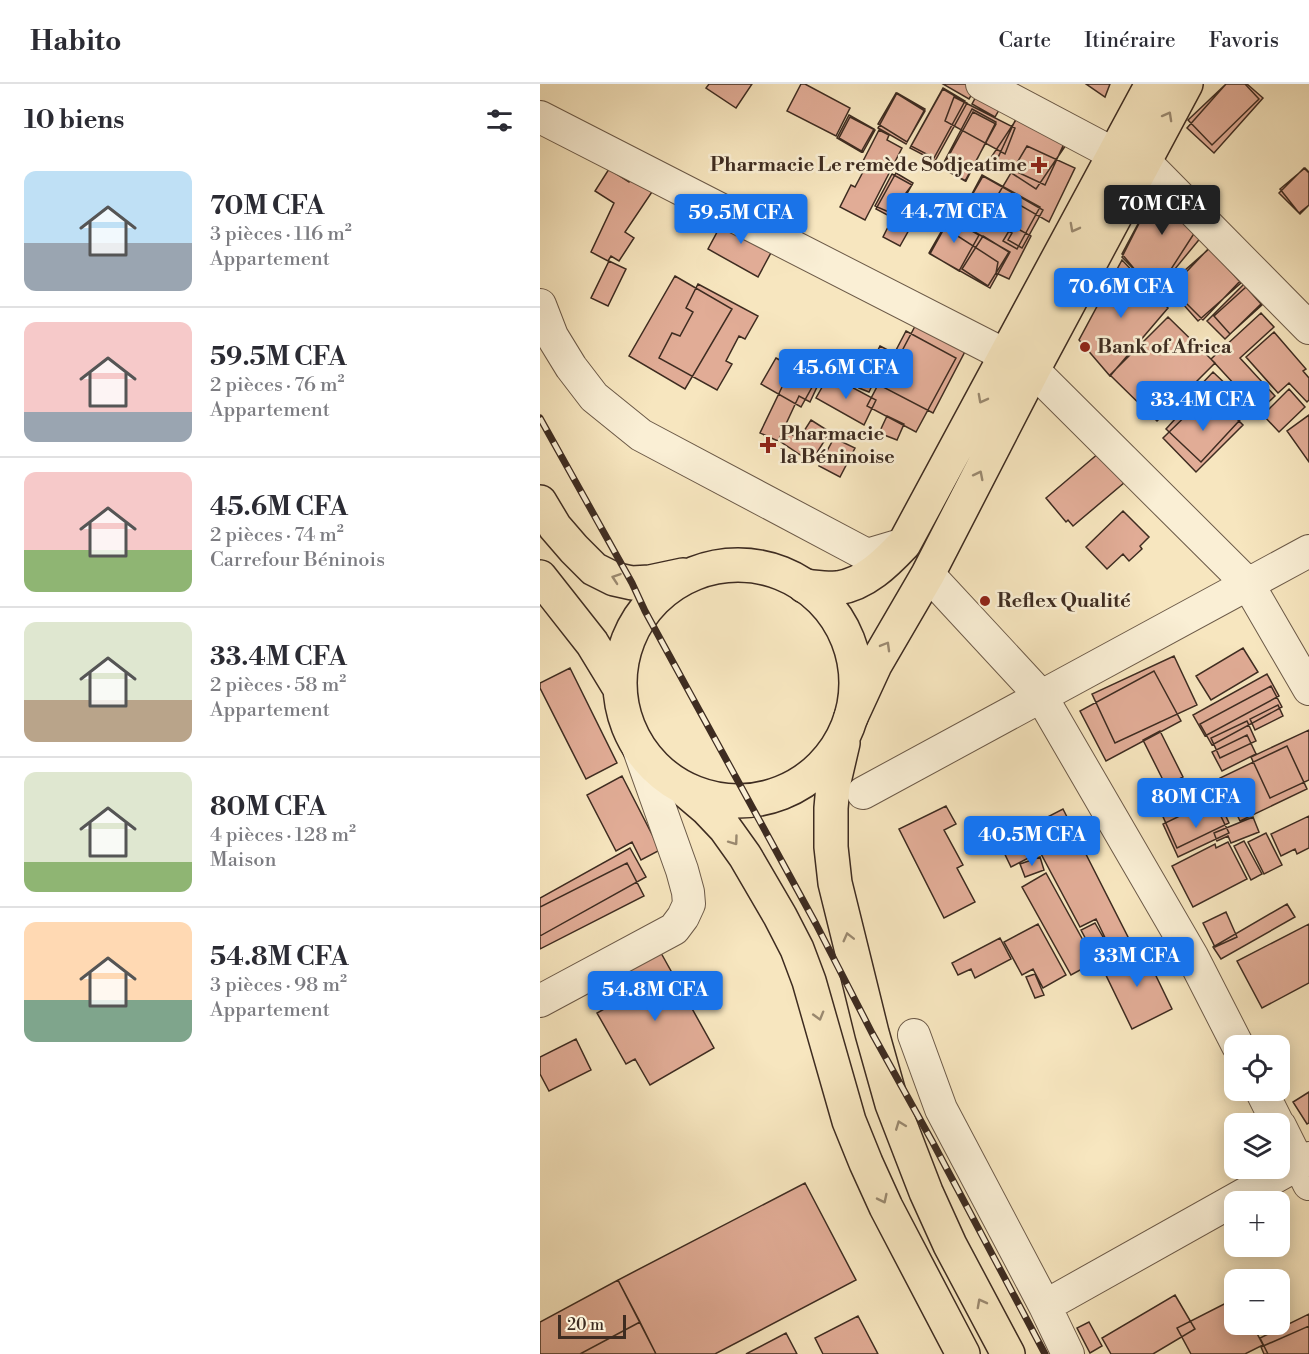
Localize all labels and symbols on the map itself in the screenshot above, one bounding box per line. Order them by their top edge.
one-way arrow [1161,112,1173,123]
place label: Pharmacie Le remède Sodjeatime [710,153,1027,178]
marker: Pharmacie Le remède Sodjeatime [1032,158,1046,172]
pin: 70M CFA [1107,185,1217,236]
pin: 44.7M CFA [885,193,1023,244]
pin: 59.5M CFA [672,194,810,245]
one-way arrow [1070,222,1081,232]
pin: 70.6M CFA [1052,268,1190,319]
place label: Bank of Africa [1097,335,1232,360]
marker: Bank of Africa [1078,340,1092,354]
pin: 45.6M CFA [777,349,915,400]
pin: 33.4M CFA [1134,381,1272,432]
one-way arrow [978,393,989,404]
place label: Pharmacie la Béninoise [780,422,895,470]
marker: Pharmacie la Béninoise [761,438,775,452]
one-way arrow [972,470,984,481]
one-way arrow [611,573,622,586]
place label: Reflex Qualité [997,589,1131,614]
marker: Reflex Qualité [978,594,992,608]
one-way arrow [879,642,891,652]
pin: 80M CFA [1141,778,1251,829]
pin: 40.5M CFA [963,816,1101,867]
one-way arrow [727,835,738,846]
one-way arrow [843,933,856,943]
pin: 33M CFA [1082,937,1192,988]
pin: 54.8M CFA [586,971,724,1022]
one-way arrow [811,1011,824,1021]
one-way arrow [895,1121,907,1132]
one-way arrow [875,1193,887,1204]
one-way arrow [977,1298,988,1309]
scale bar [558,1312,626,1340]

